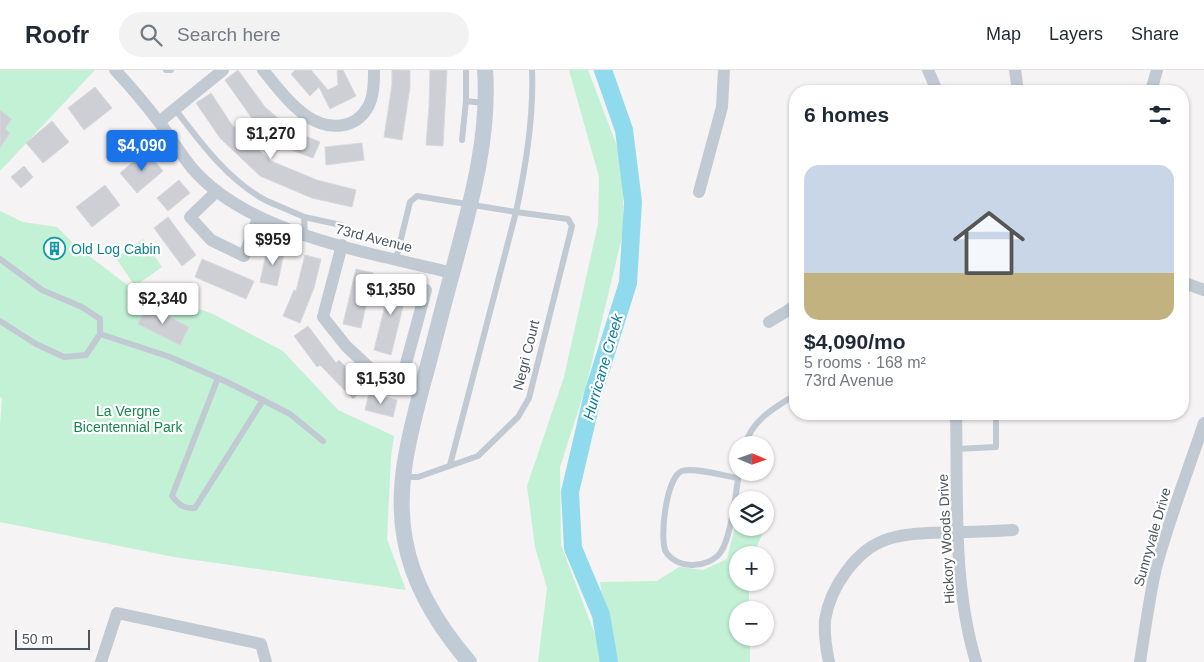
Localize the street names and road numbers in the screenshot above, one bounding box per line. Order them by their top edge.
street label: 73rd Avenue [334,221,414,255]
street label: Negri Court [510,318,542,392]
street label: Hickory Woods Drive [935,473,957,605]
street label: Sunnyvale Drive [1130,486,1174,588]

